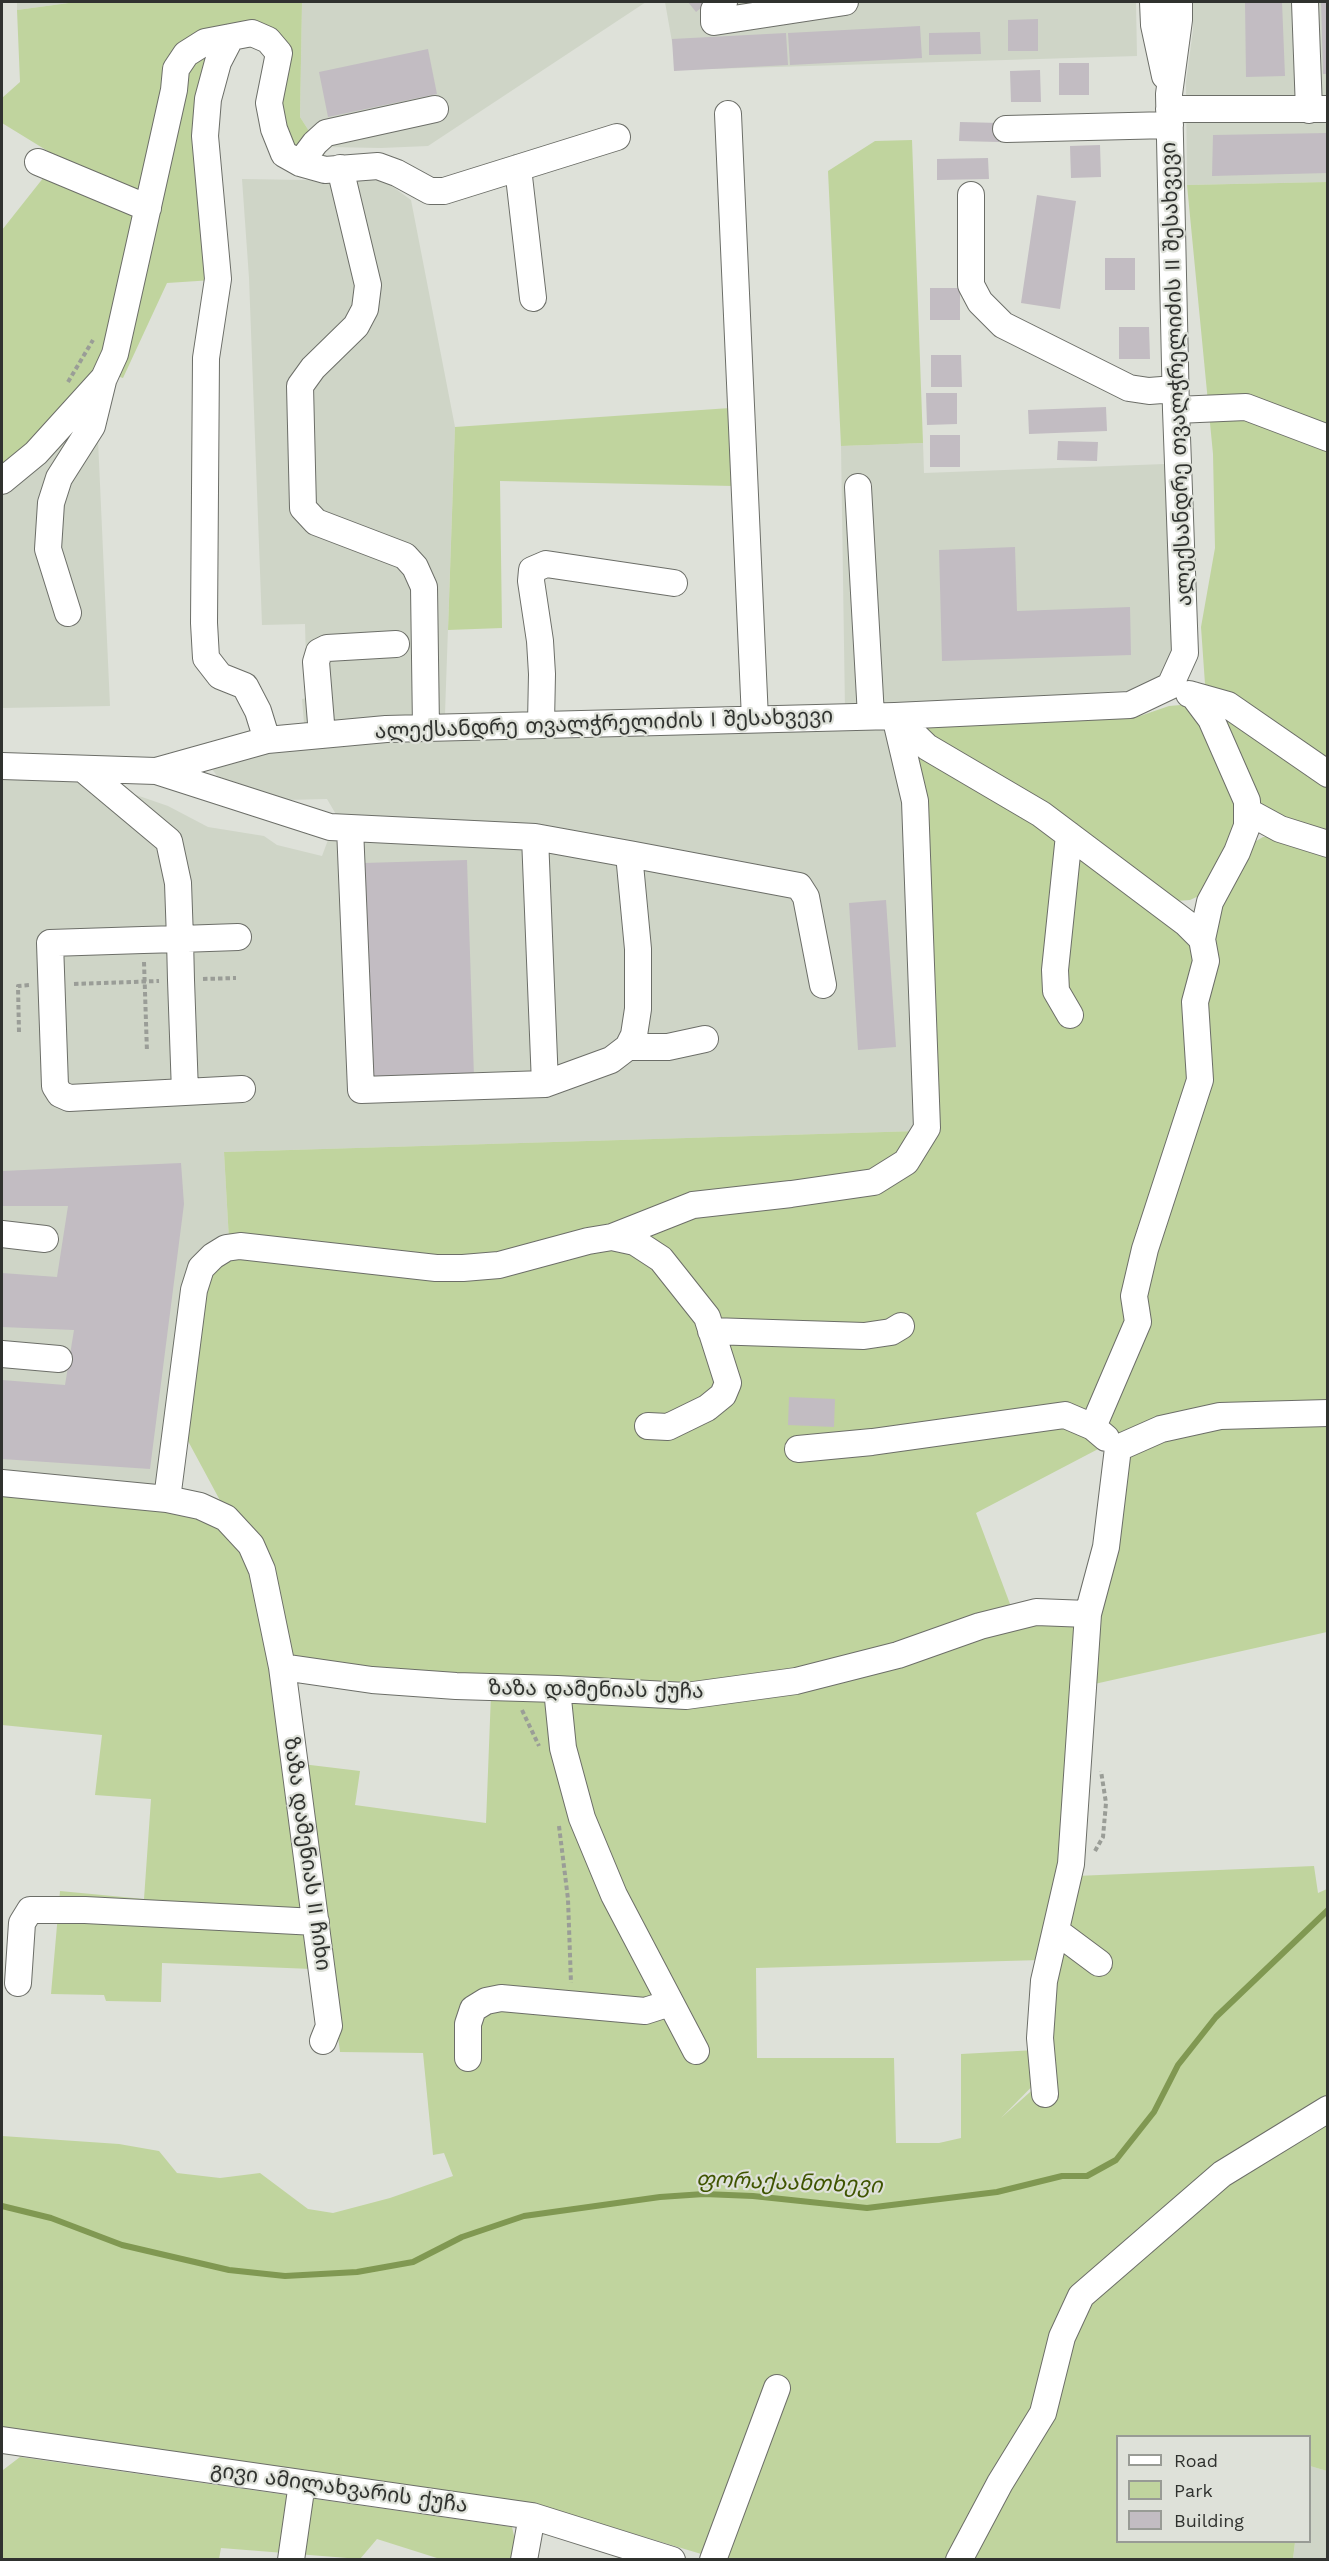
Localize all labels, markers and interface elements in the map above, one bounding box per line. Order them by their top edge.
street label: ალექსანდრე თვალჭრელიძის II შესახვევი [1156,141,1198,607]
street label: ალექსანდრე თვალჭრელიძის I შესახვევი [374,703,834,745]
street label: ზაზა დამენიას ქუჩა [488,1676,704,1704]
street label: ზაზა დამენიას II ჩიხი [278,1736,336,1972]
water label: ფორაქაანთხევი [695,2167,883,2199]
legend [1116,2435,1311,2543]
text: Road [1174,2450,1218,2471]
street label: გივი ამილახვარის ქუჩა [209,2457,469,2519]
text: Park [1174,2480,1213,2501]
text: Building [1174,2510,1244,2531]

